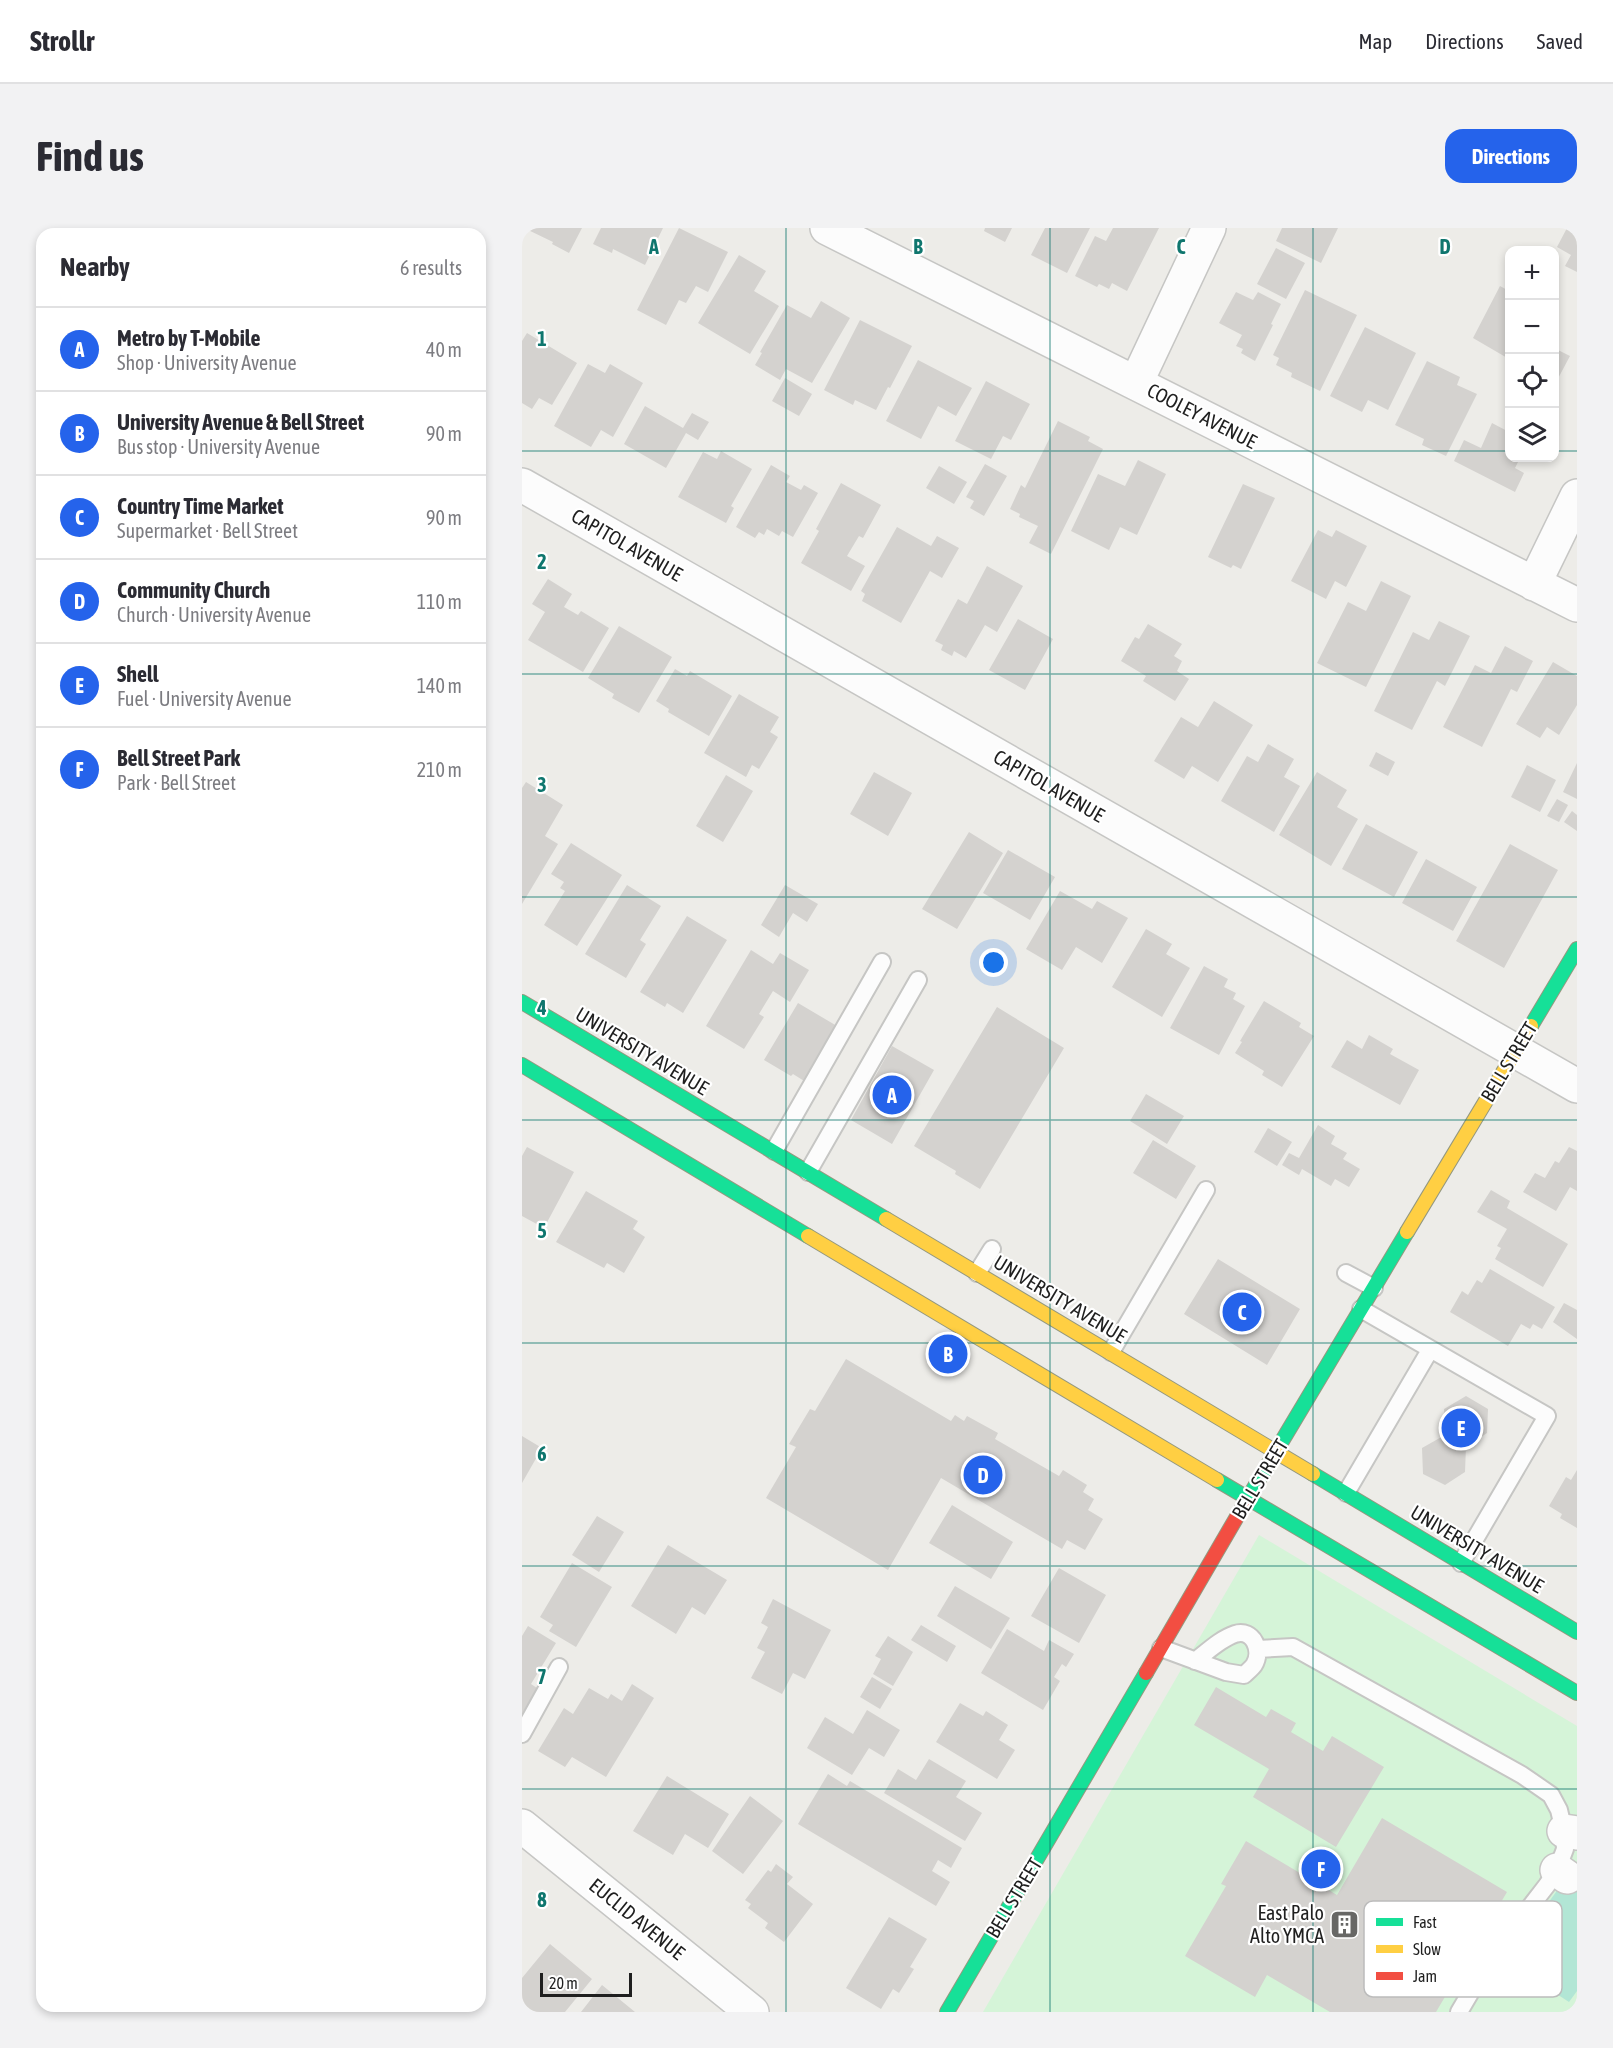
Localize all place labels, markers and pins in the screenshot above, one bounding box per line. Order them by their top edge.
pin: A [872,1072,911,1118]
pin: C [1222,1290,1262,1334]
pin: B [928,1332,968,1376]
pin: E [1442,1406,1480,1450]
pin: D [964,1452,1002,1498]
pin: F [1302,1846,1340,1892]
place label: East Palo Alto YMCA [1250,1901,1324,1947]
building icon: East Palo Alto YMCA [1329,1909,1361,1941]

